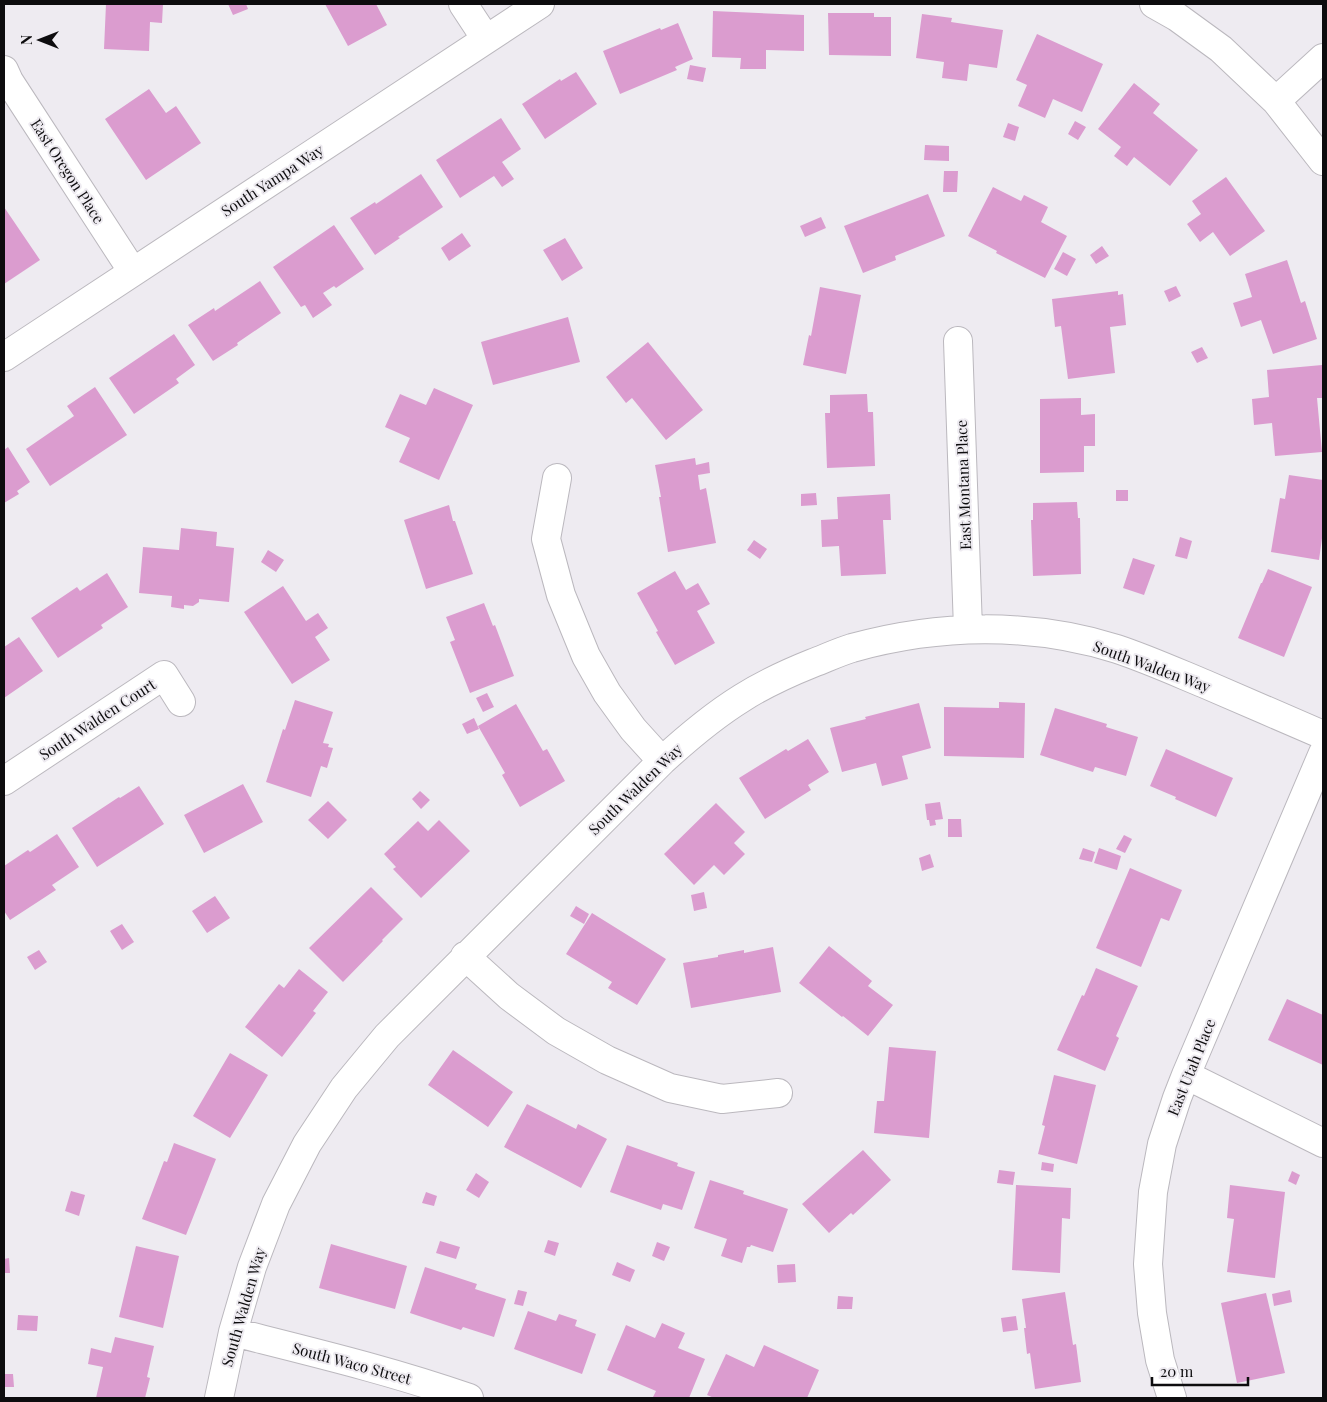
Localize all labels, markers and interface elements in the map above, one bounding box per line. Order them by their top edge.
north arrow [15,15,65,65]
text: N [17,35,36,45]
street label: East Oregon Place [27,115,109,227]
street label: South Yampa Way [217,139,327,221]
street label: East Montana Place [951,420,975,550]
street label: South Walden Way [1091,636,1214,697]
street label: South Walden Court [35,673,160,764]
street label: South Walden Way [584,739,687,839]
street label: East Utah Place [1162,1016,1220,1118]
street label: South Walden Way [216,1245,270,1369]
street label: South Waco Street [290,1338,414,1389]
scale bar [1152,1354,1248,1386]
text: 20 m [1160,1361,1194,1381]

